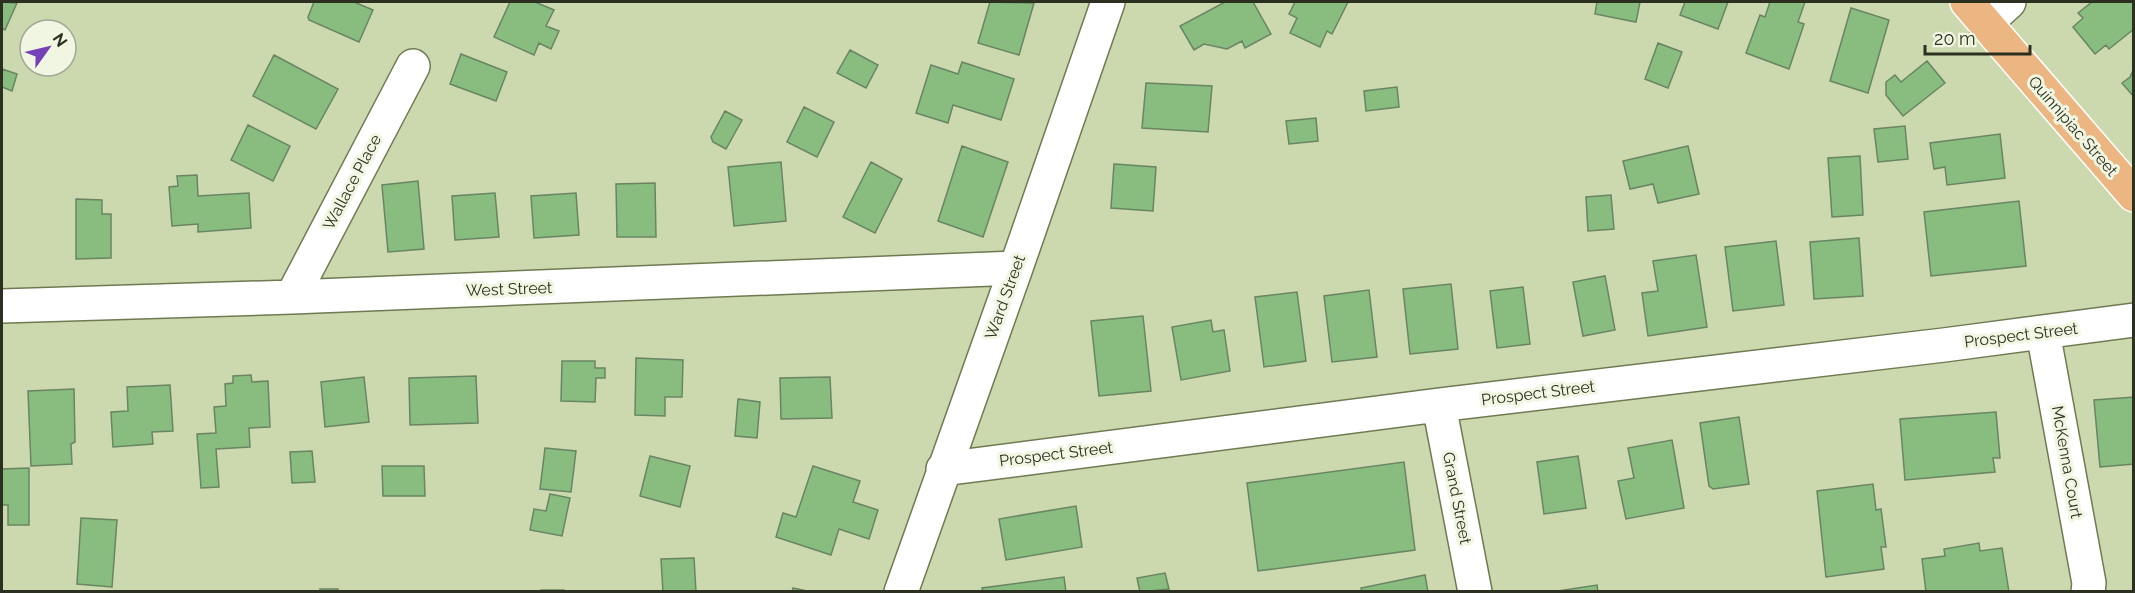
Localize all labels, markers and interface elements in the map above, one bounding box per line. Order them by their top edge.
north arrow [18,18,78,78]
scale bar [1925,18,2030,56]
text: 20 m [1934,28,1976,49]
text: N [49,30,71,50]
street label: Quinnipiac Street [2024,72,2122,180]
street label: Wallace Place [319,131,385,233]
street label: Ward Street [981,252,1029,342]
street label: West Street [465,278,553,300]
street label: Prospect Street [1963,319,2080,351]
street label: Prospect Street [1480,377,1597,409]
street label: McKenna Court [2048,404,2086,521]
street label: Prospect Street [998,438,1115,470]
street label: Grand Street [1439,450,1475,546]

